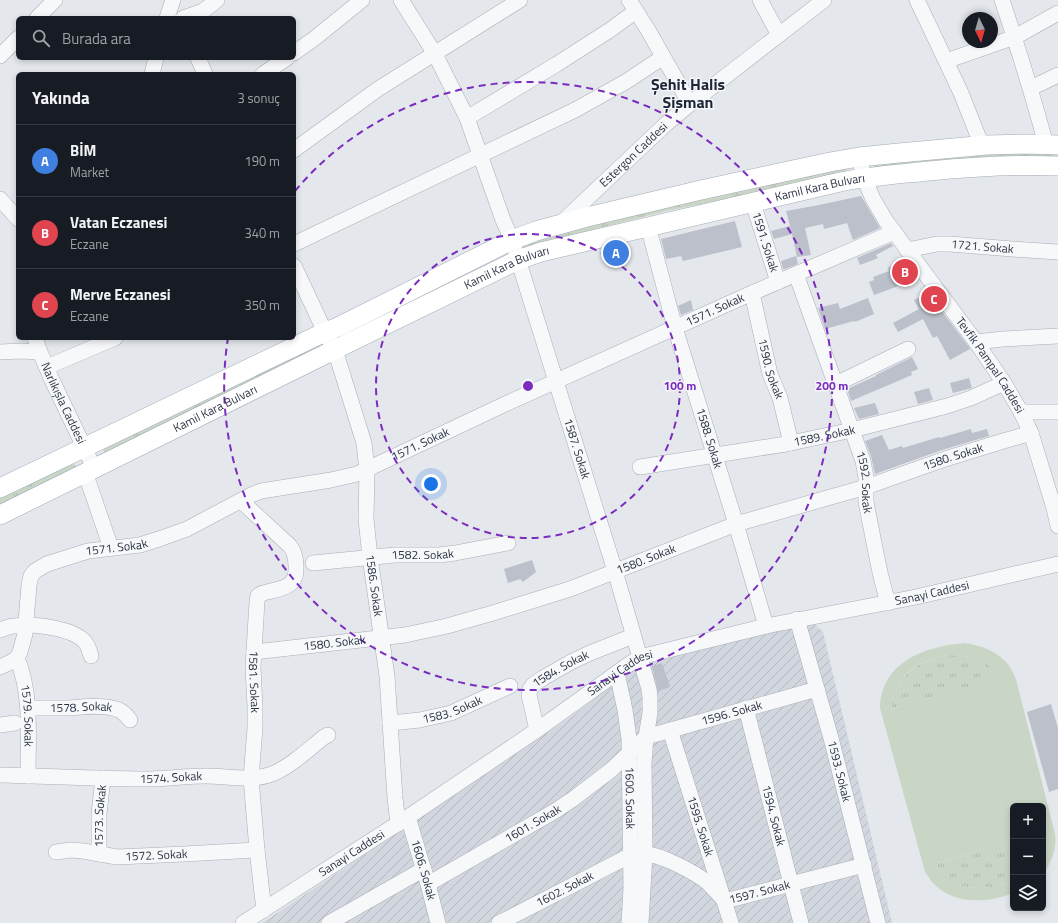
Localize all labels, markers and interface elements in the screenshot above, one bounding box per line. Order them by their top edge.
north arrow [962,12,998,48]
search box [16,16,296,60]
icon: search [30,27,52,49]
text: Burada ara [62,27,131,50]
district label: Şehit Halis Şişman [651,72,725,114]
text: Yakında [32,85,90,111]
text: 3 sonuç [237,88,280,108]
street label: Estergon Caddesi [595,117,672,191]
text: BİM [70,139,96,162]
text: A [41,151,49,171]
text: 190 m [244,151,280,171]
text: Market [70,162,109,182]
street label: Kamil Kara Bulvarı [773,168,866,206]
street label: 1591. Sokak [747,209,784,275]
text: Vatan Eczanesi [70,211,167,234]
text: B [41,223,49,243]
text: 340 m [244,223,280,243]
text: Eczane [70,234,109,254]
street label: 1721. Sokak [950,234,1015,258]
pin: A [603,238,629,268]
street label: Kamil Kara Bulvarı [460,240,551,294]
pin: B [892,257,918,287]
text: Merve Eczanesi [70,283,171,306]
pin: C [921,284,947,314]
street label: 1571. Sokak [682,288,747,331]
text: C [41,295,49,315]
text: 350 m [244,295,280,315]
text: Eczane [70,306,109,326]
street label: Tevfik Pampal Caddesi [951,313,1030,417]
street label: 1590. Sokak [753,336,789,402]
street label: Narlıkışla Caddesi [36,359,91,447]
text: 100 m [664,376,696,395]
text: 200 m [816,376,848,395]
street label: Kamil Kara Bulvarı [170,379,260,437]
centre of rings [521,379,535,393]
street label: 1588. Sokak [691,405,728,471]
street label: 1587. Sokak [559,416,596,481]
street label: 1589. Sokak [792,420,857,451]
street label: 1571. Sokak [388,422,452,466]
street label: 1580. Sokak [920,438,986,475]
street label: 1592. Sokak [851,448,878,515]
your location [421,474,441,494]
street label: 1571. Sokak [84,533,150,560]
street label: 1580. Sokak [613,538,679,579]
street label: 1582. Sokak [390,543,455,564]
street label: 1586. Sokak [361,553,388,618]
street label: Sanayi Caddesi [893,575,971,610]
street label: 1580. Sokak [302,629,367,655]
street label: Sanayi Caddesi [583,644,655,700]
street label: 1584. Sokak [528,645,592,692]
street label: 1581. Sokak [244,650,265,713]
street label: 1579. Sokak [16,683,38,747]
street label: 1583. Sokak [420,690,485,728]
street label: 1596. Sokak [699,695,764,730]
street label: 1578. Sokak [50,696,114,717]
street label: 1593. Sokak [823,738,857,804]
street label: 1574. Sokak [140,766,203,788]
street label: 1600. Sokak [620,766,640,829]
street label: 1594. Sokak [757,783,791,848]
street label: 1573. Sokak [89,784,111,847]
street label: 1595. Sokak [682,793,719,859]
street label: 1601. Sokak [501,799,565,847]
map controls [1010,803,1046,911]
button: + [1010,803,1046,839]
street label: Sanayi Caddesi [314,824,388,881]
street label: 1606. Sokak [406,837,442,902]
button: − [1010,839,1046,875]
street label: 1572. Sokak [125,844,188,866]
street label: 1602. Sokak [532,866,597,911]
street label: 1597. Sokak [727,874,792,909]
button: layers [1010,875,1046,911]

